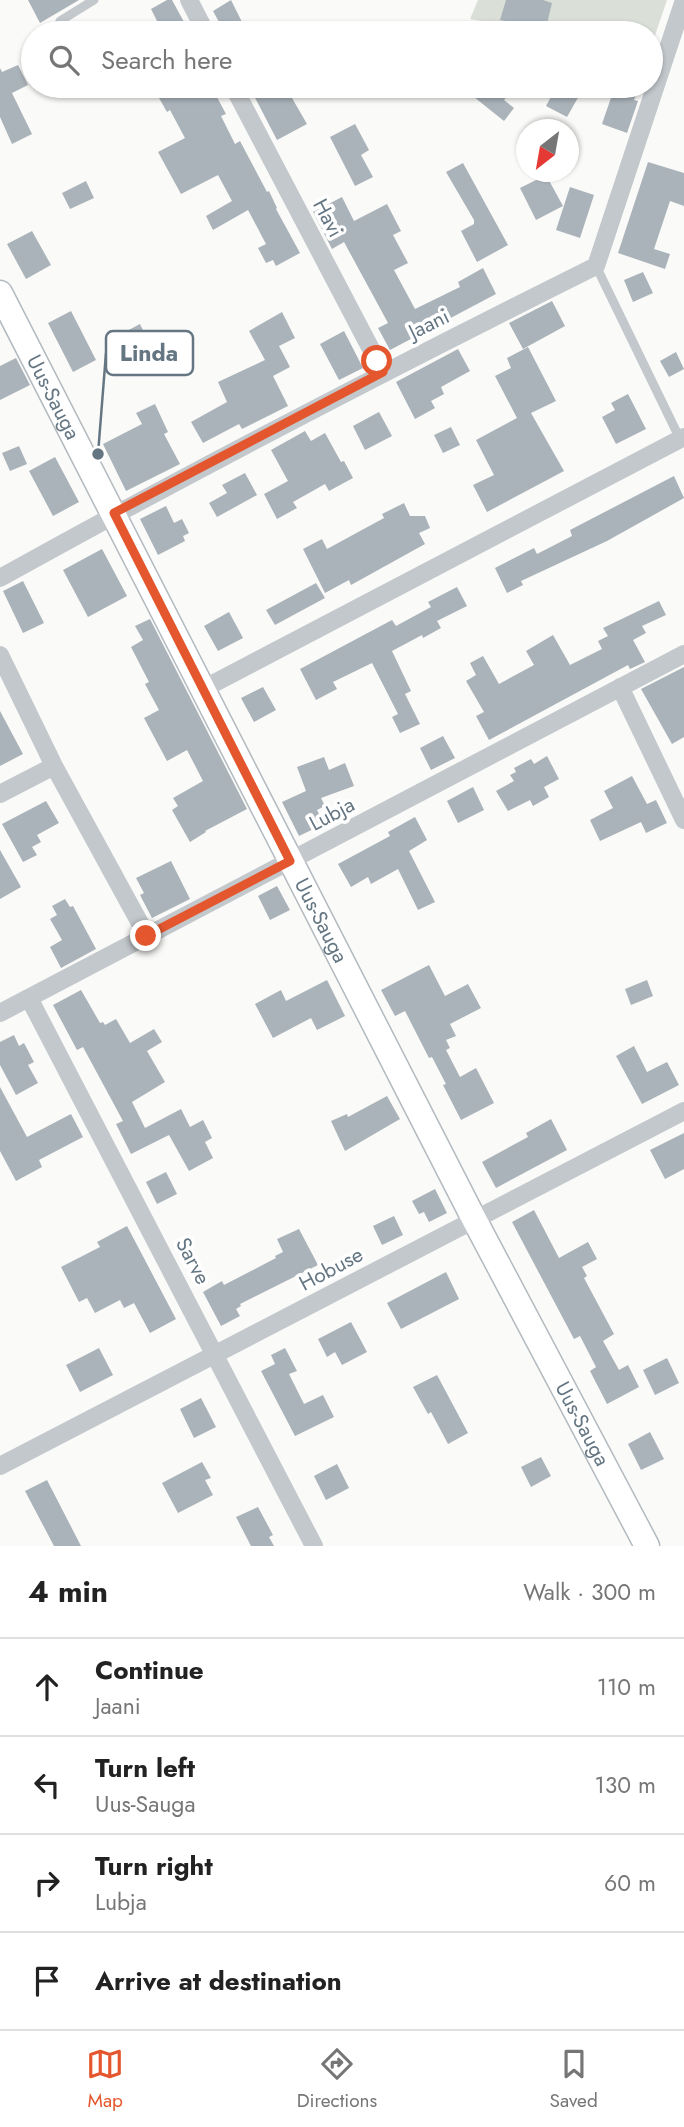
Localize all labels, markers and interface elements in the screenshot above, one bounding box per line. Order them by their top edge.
search box [21,21,663,98]
icon: search [45,41,83,79]
text: Search here [101,41,233,79]
north arrow [516,119,579,182]
street label: Havi [305,193,351,243]
street label: Jaani [401,301,454,348]
callout: Linda [106,331,193,375]
text: Linda [120,336,178,370]
route start [361,345,392,376]
street label: Uus-Sauga [19,349,88,445]
street label: Lubja [304,790,360,838]
street label: Uus-Sauga [287,873,356,968]
route end [130,920,161,951]
street label: Sarve [168,1232,218,1290]
street label: Hobuse [294,1240,369,1298]
street label: Uus-Sauga [548,1376,617,1471]
text: 4 min [28,1570,108,1613]
text: Walk · 300 m [523,1575,656,1609]
text: Continue [95,1651,204,1689]
icon: ahead [28,1668,66,1706]
text: 110 m [597,1670,656,1704]
text: Jaani [95,1689,141,1723]
text: Turn left [95,1749,195,1787]
icon: left [28,1766,66,1804]
text: 130 m [594,1768,656,1802]
text: Uus-Sauga [95,1787,196,1821]
text: Turn right [95,1847,213,1885]
icon: right [28,1864,66,1902]
text: 60 m [604,1866,656,1900]
text: Lubja [95,1885,147,1919]
icon: arrive [28,1962,66,2000]
text: Arrive at destination [95,1962,342,2000]
tab: Map [86,2045,124,2114]
tab: Directions [297,2045,377,2114]
tab: Saved [550,2045,598,2114]

